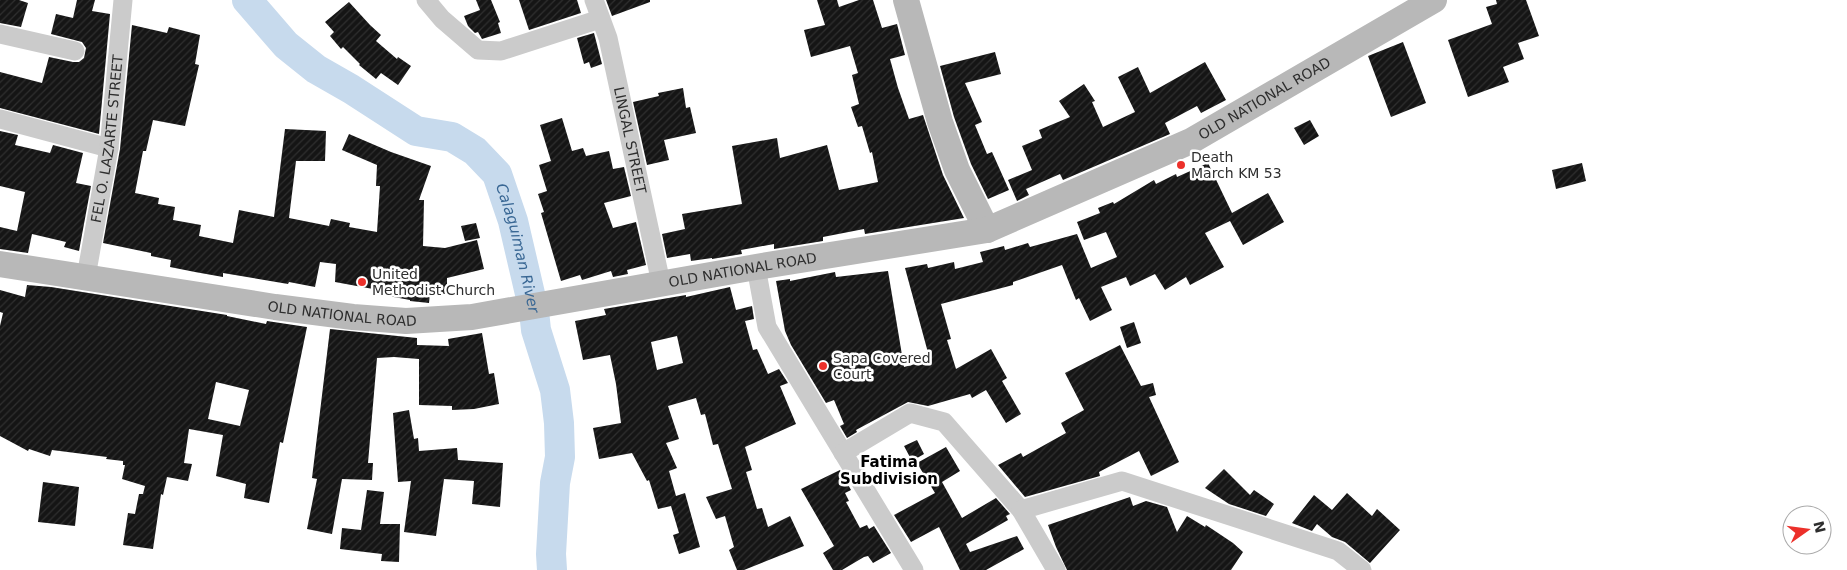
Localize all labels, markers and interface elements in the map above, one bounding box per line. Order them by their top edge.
street label: FEL O. LAZARTE STREET [88,54,126,224]
street label: OLD NATIONAL ROAD [1196,54,1333,143]
street label: LINGAL STREET [611,85,649,195]
place label: Death March KM 53 [1191,149,1282,181]
marker: Death March KM 53 [1175,159,1187,171]
water label: Calaguiman River [492,181,543,315]
street label: OLD NATIONAL ROAD [667,249,818,290]
place label: United Methodist Church [372,266,495,298]
marker: United Methodist Church [356,276,368,288]
street label: OLD NATIONAL ROAD [267,298,417,329]
place label: Sapa Covered Court [833,350,931,382]
marker: Sapa Covered Court [817,360,829,372]
district label: Fatima Subdivision [840,453,938,488]
north arrow [1782,505,1832,555]
text: N [1810,519,1829,534]

